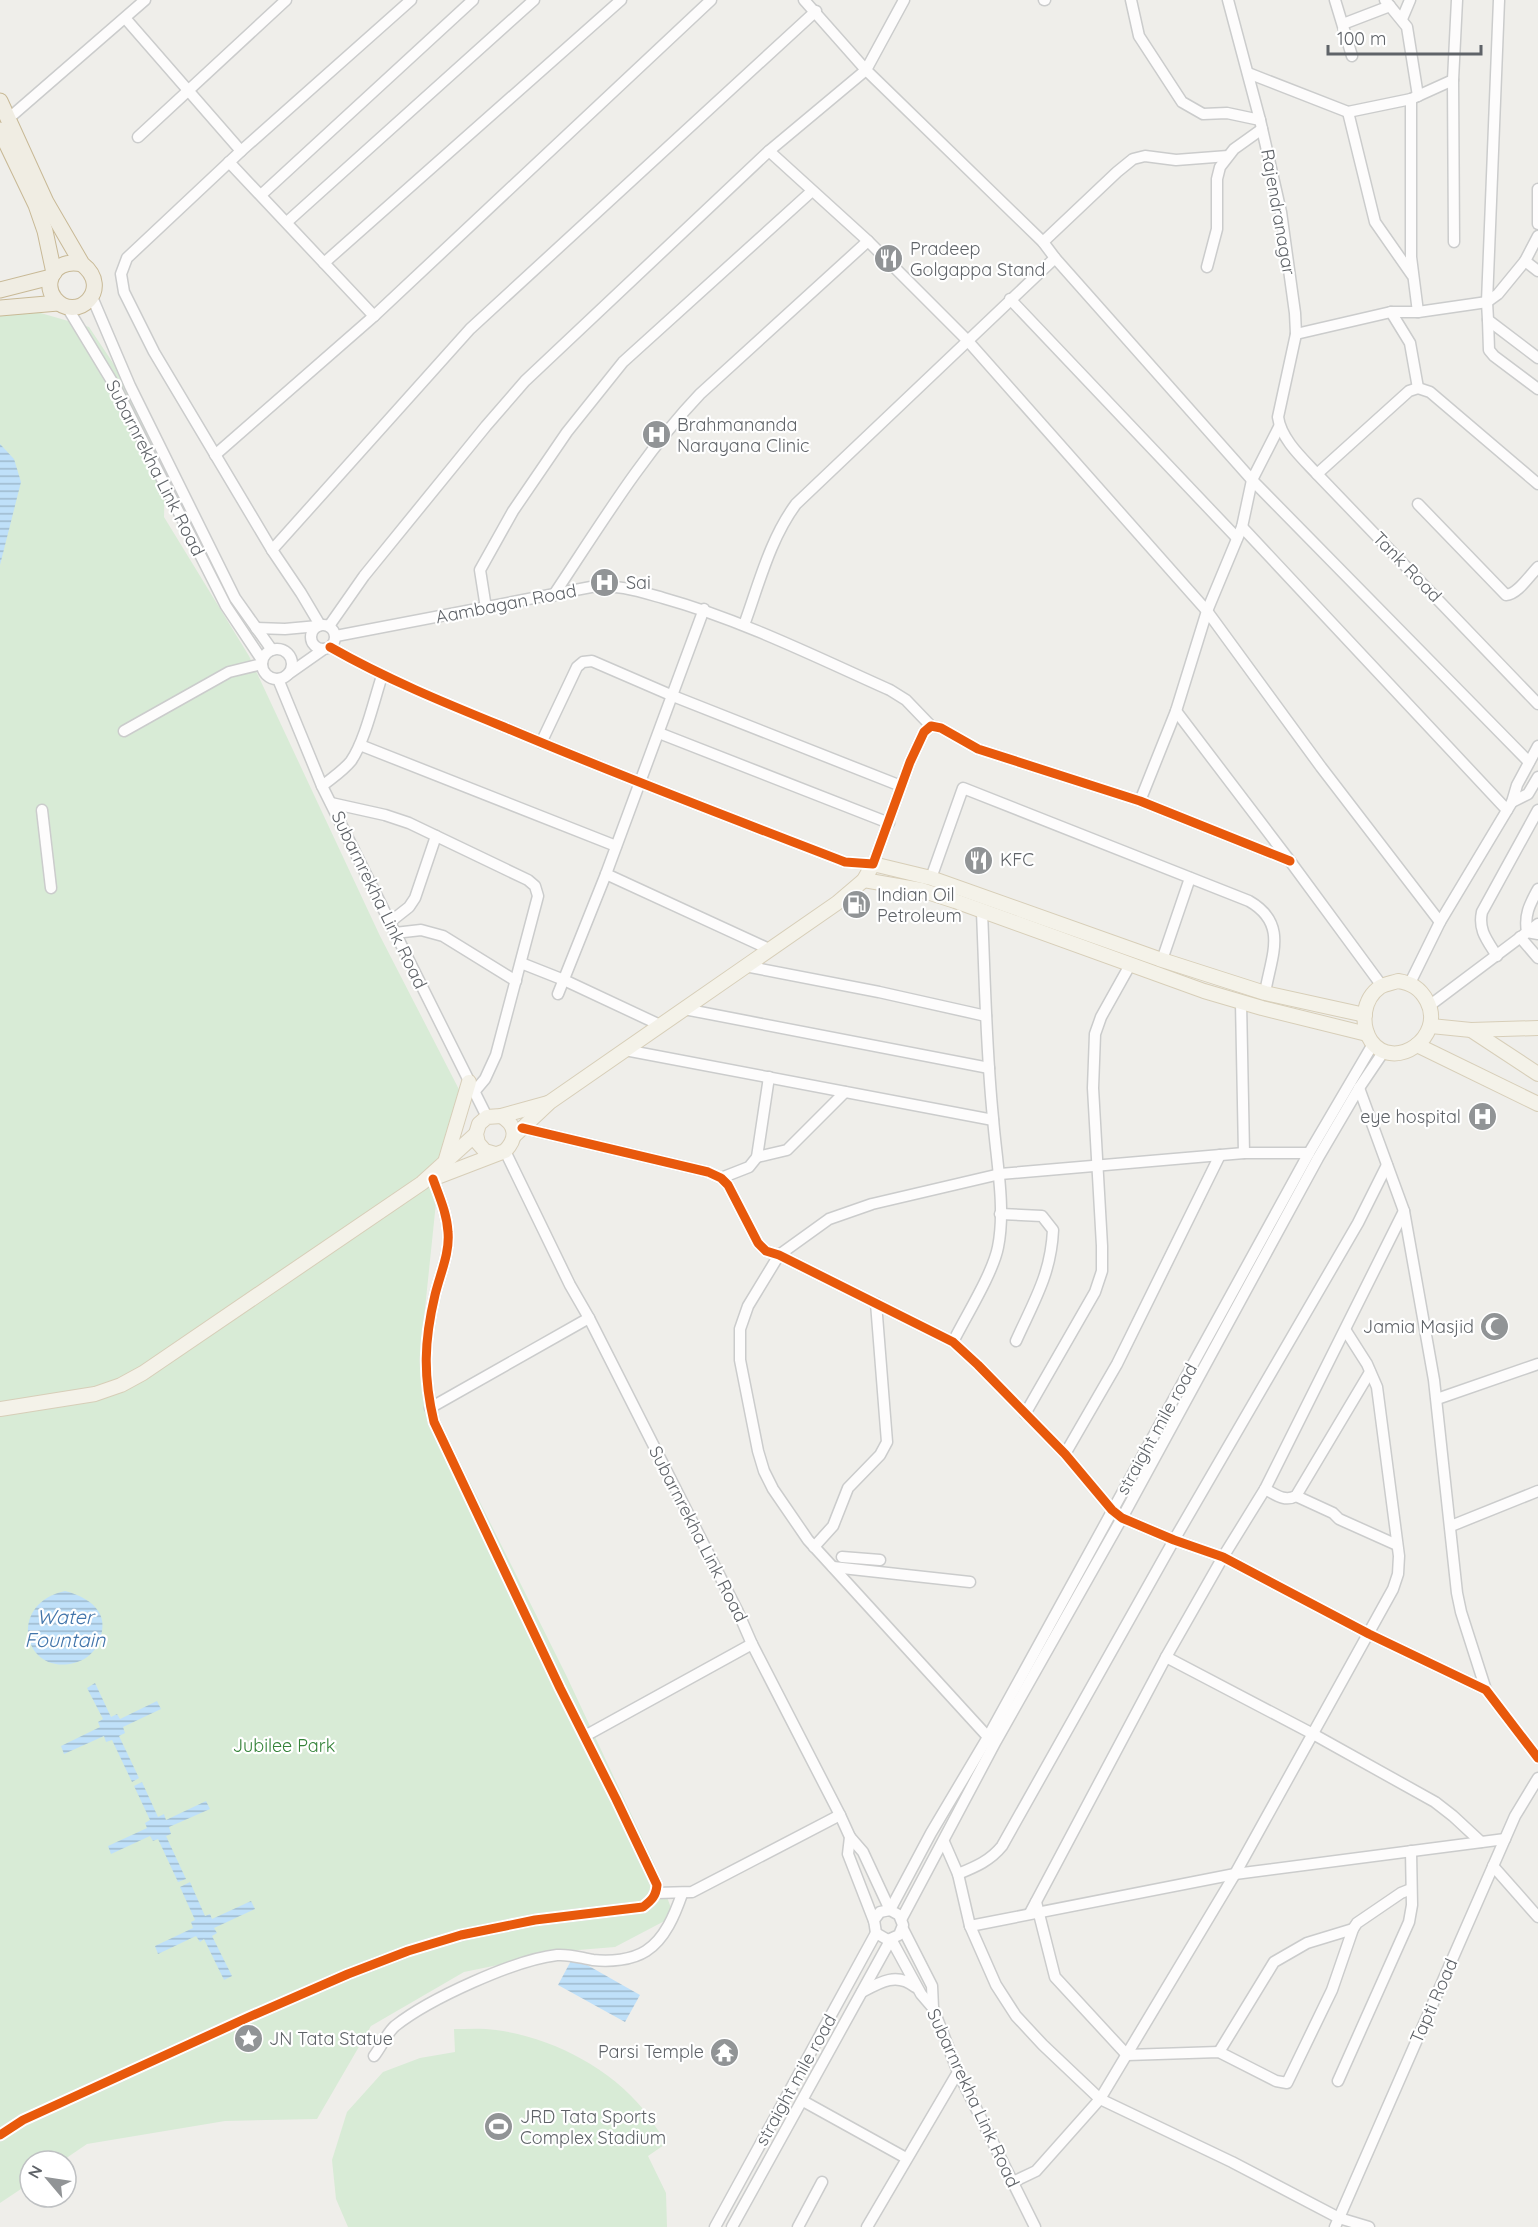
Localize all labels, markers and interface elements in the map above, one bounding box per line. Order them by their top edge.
scale bar [1328,18,1481,56]
text: 100 m [1337,27,1386,50]
street label: Rajendranagar [1256,147,1301,277]
place label: Pradeep Golgappa Stand [910,237,1045,281]
restaurant icon: Pradeep Golgappa Stand [873,243,905,275]
street label: Subarnrekha Link Road [101,376,210,560]
place label: Brahmananda Narayana Clinic [677,413,809,457]
hospital icon: Brahmananda Narayana Clinic [640,419,672,451]
street label: Tank Road [1368,526,1447,607]
hospital icon: Sai [589,567,621,599]
place label: Sai [626,571,651,594]
street label: Aambagan Road [433,579,578,628]
street label: Subarnrekha Link Road [326,807,432,992]
restaurant icon: KFC [963,844,995,876]
place label: KFC [1000,848,1034,871]
place label: Indian Oil Petroleum [877,883,962,927]
fuel station icon: Indian Oil Petroleum [840,889,872,921]
hospital icon: eye hospital [1466,1101,1498,1133]
place label: eye hospital [1360,1105,1461,1128]
mosque icon: Jamia Masjid [1479,1311,1511,1343]
place label: Jamia Masjid [1363,1315,1474,1338]
street label: straight mile road [1111,1359,1202,1499]
street label: Subarnrekha Link Road [644,1442,753,1626]
water label: Water Fountain [25,1604,106,1652]
park label: Jubilee Park [233,1734,335,1757]
street label: Tapti Road [1405,1955,1462,2047]
street label: Subarnrekha Link Road [922,2005,1025,2191]
street label: straight mile road [750,2010,841,2150]
place icon: JN Tata Statue [232,2023,264,2055]
place label: JN Tata Statue [269,2027,393,2050]
temple icon: Parsi Temple [709,2036,741,2068]
place label: Parsi Temple [598,2040,704,2063]
place label: JRD Tata Sports Complex Stadium [520,2105,666,2149]
sports icon: JRD Tata Sports Complex Stadium [483,2111,515,2143]
north arrow [18,2149,78,2209]
text: N [23,2162,46,2182]

